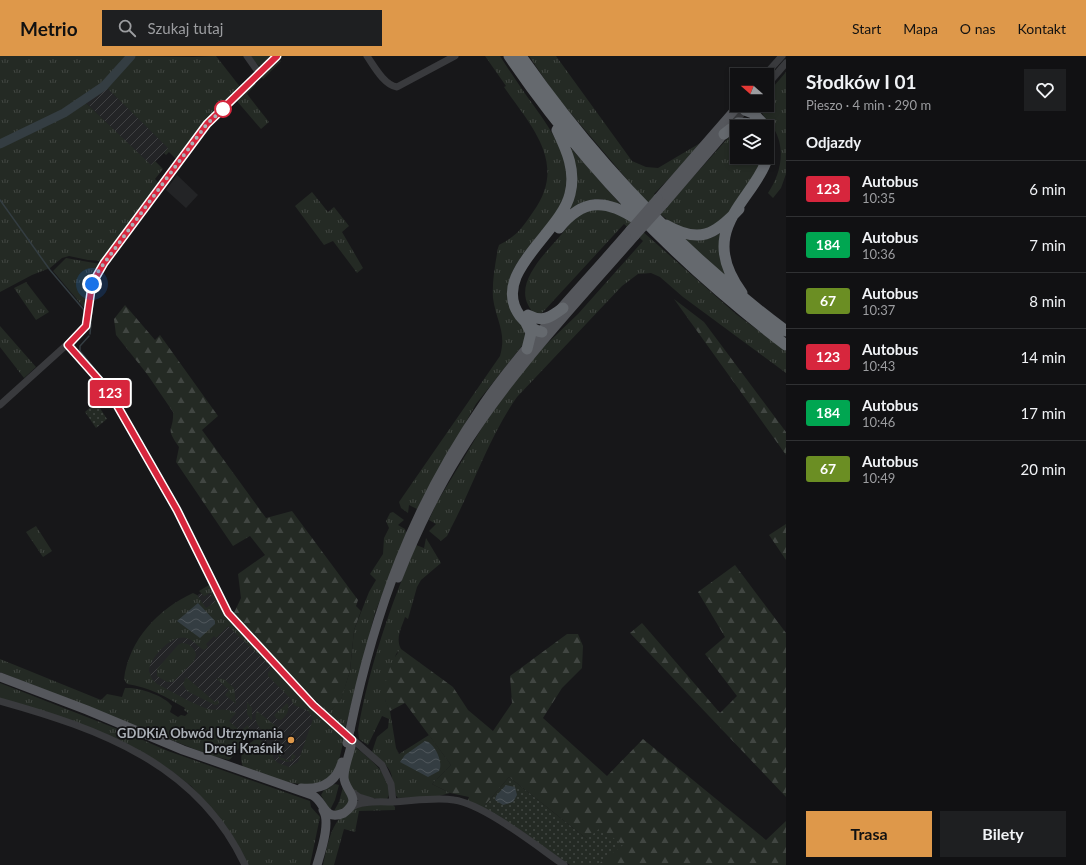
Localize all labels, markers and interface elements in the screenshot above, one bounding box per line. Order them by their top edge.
search box [102,10,382,46]
text: Metrio [20,17,78,40]
icon: search [116,17,138,39]
text: Szukaj tutaj [148,19,223,37]
text: Start [852,20,881,37]
text: Mapa [903,20,938,37]
text: O nas [960,20,995,37]
text: Kontakt [1017,20,1066,37]
north arrow [730,68,774,112]
map controls [730,68,774,164]
button: heart [1024,69,1066,111]
text: Słodków I 01 [806,70,916,93]
text: Pieszo · 4 min · 290 m [806,97,931,113]
unlabelled marker [214,100,232,118]
button: layers [730,120,774,164]
text: Odjazdy [806,133,861,151]
text: Autobus [862,172,918,190]
text: 123 [816,180,840,197]
text: 6 min [1029,180,1066,198]
text: 10:35 [862,190,895,206]
text: Autobus [862,228,918,246]
text: 184 [816,236,840,253]
text: 7 min [1029,236,1066,254]
text: 10:36 [862,246,895,262]
your location [82,274,102,294]
text: Autobus [862,284,918,302]
text: 67 [820,292,836,309]
text: 8 min [1029,292,1066,310]
text: 10:37 [862,302,895,318]
text: Autobus [862,340,918,358]
text: 123 [816,348,840,365]
text: 14 min [1020,348,1066,366]
text: 10:43 [862,358,895,374]
line badge: 123 [87,380,133,406]
text: 123 [98,384,122,401]
text: Autobus [862,396,918,414]
text: 184 [816,404,840,421]
text: 17 min [1020,404,1066,422]
text: 10:46 [862,414,895,430]
text: Autobus [862,452,918,470]
text: 67 [820,460,836,477]
text: 20 min [1020,460,1066,478]
text: 10:49 [862,470,895,486]
place label: GDDKiA Obwód Utrzymania Drogi Kraśnik [117,725,283,756]
marker: GDDKiA Obwód Utrzymania Drogi Kraśnik [286,735,296,745]
button: Trasa [806,811,932,857]
button: Bilety [940,811,1066,857]

